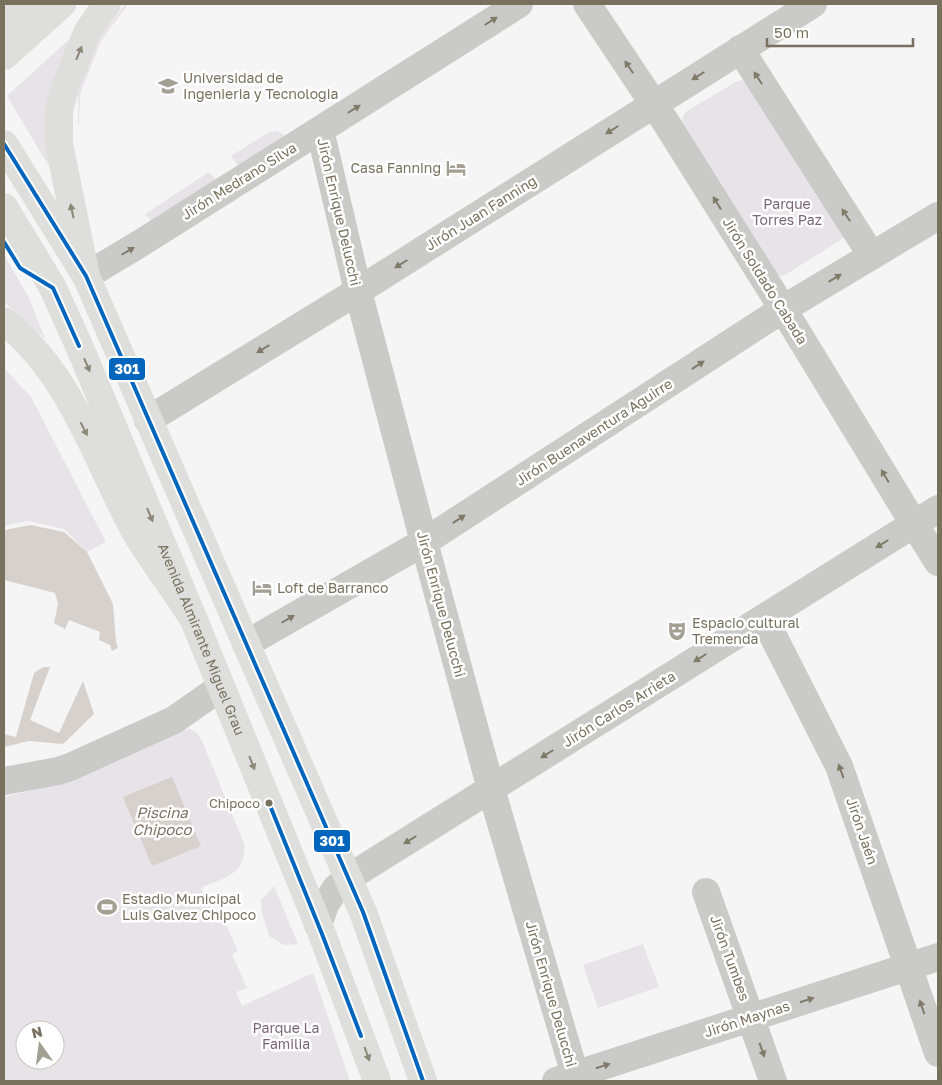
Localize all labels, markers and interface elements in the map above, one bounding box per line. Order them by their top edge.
scale bar [767,15,913,47]
one-way arrow [484,17,498,26]
text: 50 m [774,23,809,41]
one-way arrow [75,45,83,60]
one-way arrow [624,60,634,73]
place label: Universidad de Ingenieria y Tecnologia [183,69,338,102]
one-way arrow [691,71,704,81]
one-way arrow [754,71,763,84]
school or university icon: Universidad de Ingenieria y Tecnologia [157,75,179,97]
one-way arrow [347,104,360,113]
one-way arrow [606,125,619,134]
street label: Jirón Enrique Delucchi [314,136,365,287]
street label: Jirón Medrano Silva [178,138,299,223]
hotel icon: Casa Fanning [445,157,467,179]
place label: Casa Fanning [351,159,441,176]
street label: Jirón Juan Fanning [422,172,539,254]
park label: Parque Torres Paz [752,195,822,228]
one-way arrow [712,197,721,210]
one-way arrow [68,203,76,219]
one-way arrow [841,208,850,221]
street label: Jirón Soldado Cabada [719,214,811,347]
one-way arrow [121,247,134,256]
one-way arrow [395,259,408,268]
one-way arrow [829,273,842,283]
one-way arrow [257,345,270,354]
line badge: 301 [108,357,146,381]
one-way arrow [84,358,92,372]
text: 301 [115,360,139,377]
one-way arrow [691,360,705,369]
street label: Jirón Buenaventura Aguirre [512,374,675,489]
one-way arrow [81,422,89,436]
one-way arrow [880,469,889,482]
one-way arrow [146,508,154,523]
one-way arrow [452,514,465,524]
street label: Jirón Enrique Delucchi [414,529,469,679]
one-way arrow [876,539,889,549]
street label: Avenida Almirante Miguel Grau [155,541,249,738]
hotel icon: Loft de Barranco [251,577,273,599]
place label: Loft de Barranco [277,579,388,596]
place label: Espacio cultural Tremenda [692,614,800,647]
one-way arrow [282,615,295,624]
theatre icon: Espacio cultural Tremenda [666,620,688,642]
one-way arrow [693,653,707,663]
street label: Jirón Carlos Arrieta [559,667,678,750]
one-way arrow [541,749,554,758]
one-way arrow [249,756,257,770]
one-way arrow [837,763,845,778]
place label: Chipoco [209,795,260,811]
street label: Jirón Jaén [843,795,882,867]
marker: Chipoco [264,798,274,808]
water label: Piscina Chipoco [133,803,192,838]
line badge: 301 [313,829,351,853]
text: 301 [320,832,344,849]
one-way arrow [403,835,416,844]
place label: Estadio Municipal Luis Galvez Chipoco [122,890,256,923]
sports icon: Estadio Municipal Luis Galvez Chipoco [96,896,118,918]
street label: Jirón Tumbes [707,913,754,1003]
street label: Jirón Enrique Delucchi [523,919,580,1069]
one-way arrow [800,995,815,1003]
street label: Jirón Maynas [702,997,792,1040]
one-way arrow [918,999,926,1014]
park label: Parque La Familia [253,1019,320,1052]
north arrow [15,1020,65,1070]
text: N [30,1022,44,1041]
one-way arrow [759,1042,766,1057]
one-way arrow [363,1047,371,1062]
one-way arrow [595,1062,610,1070]

